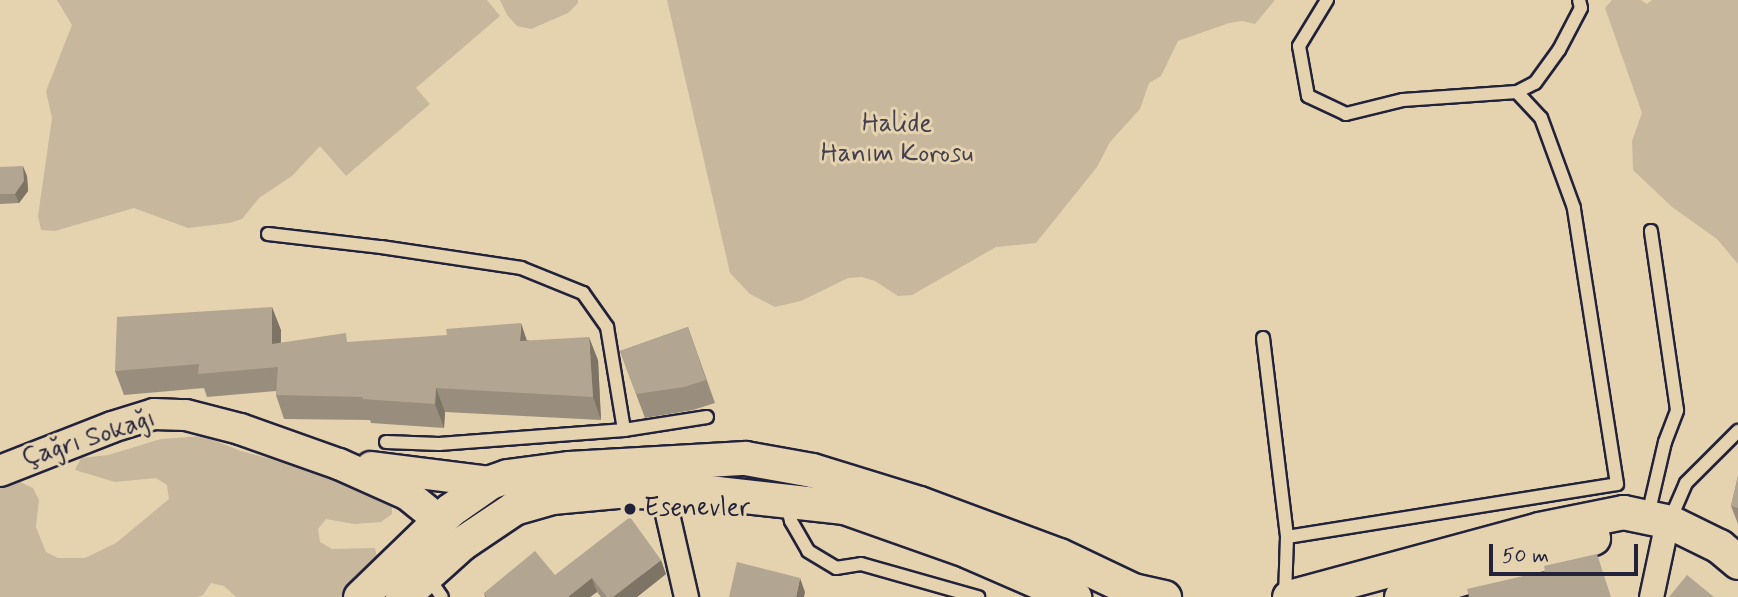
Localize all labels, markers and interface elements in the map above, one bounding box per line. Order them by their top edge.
park label: Halide Hanım Korosu [820,109,974,170]
street label: Çağrı Sokağı [19,404,159,476]
place label: Esenevler [644,493,750,525]
marker: Esenevler [622,501,638,517]
scale bar [1493,530,1642,574]
text: 50 m [1502,542,1549,570]

